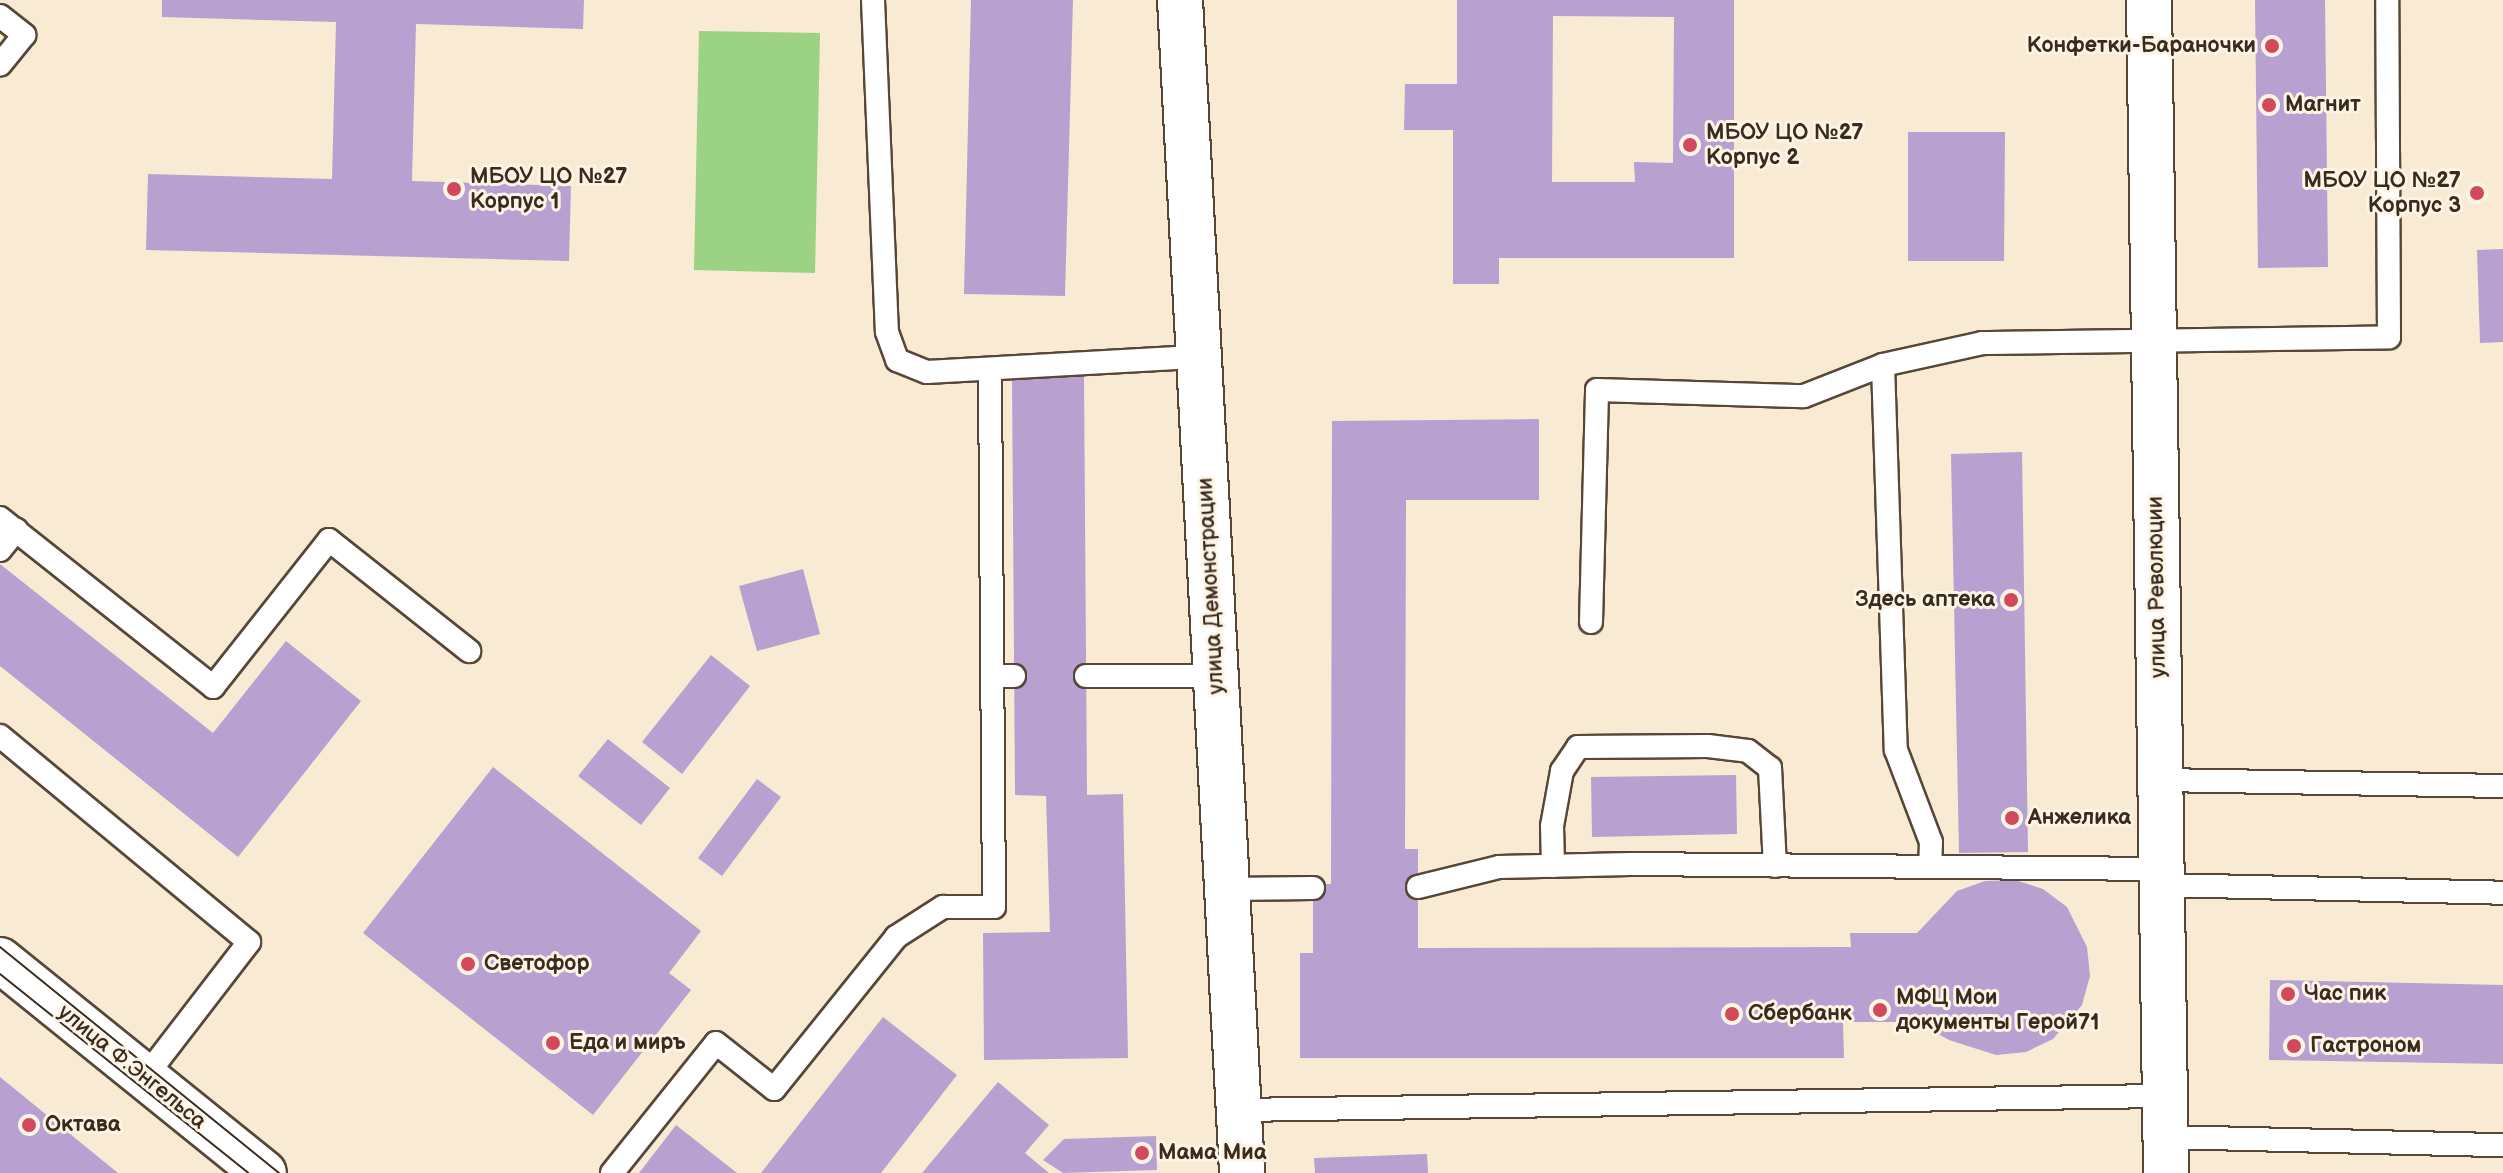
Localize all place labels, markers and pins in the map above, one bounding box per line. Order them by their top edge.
place label: Конфетки-Бараночки [2027,33,2256,59]
marker: Конфетки-Бараночки [2263,37,2281,55]
place label: Магнит [2285,92,2361,118]
marker: Магнит [2260,96,2278,114]
place label: МБОУ ЦО №27 Корпус 2 [1706,119,1863,170]
marker: МБОУ ЦО №27 Корпус 2 [1681,136,1699,154]
place label: МБОУ ЦО №27 Корпус 1 [470,163,627,214]
place label: МБОУ ЦО №27 Корпус 3 [2304,167,2461,218]
marker: МБОУ ЦО №27 Корпус 1 [445,180,463,198]
marker: МБОУ ЦО №27 Корпус 3 [2468,184,2486,202]
place label: Здесь аптека [1855,587,1995,613]
marker: Здесь аптека [2002,591,2020,609]
place label: Анжелика [2028,805,2131,831]
marker: Анжелика [2003,809,2021,827]
place label: Светофор [484,951,589,977]
marker: Светофор [459,955,477,973]
place label: Час пик [2304,981,2386,1007]
place label: МФЦ Мои документы Герой71 [1896,984,2099,1036]
marker: Час пик [2279,985,2297,1003]
place label: Сбербанк [1748,1001,1852,1027]
marker: МФЦ Мои документы Герой71 [1871,1001,1889,1019]
marker: Сбербанк [1723,1005,1741,1023]
place label: Еда и миръ [569,1030,686,1056]
place label: Гастроном [2310,1033,2421,1059]
marker: Еда и миръ [544,1034,562,1052]
marker: Гастроном [2285,1037,2303,1055]
place label: Октава [45,1112,121,1138]
marker: Октава [20,1116,38,1134]
place label: Мама Миа [1158,1140,1267,1166]
marker: Мама Миа [1133,1144,1151,1162]

